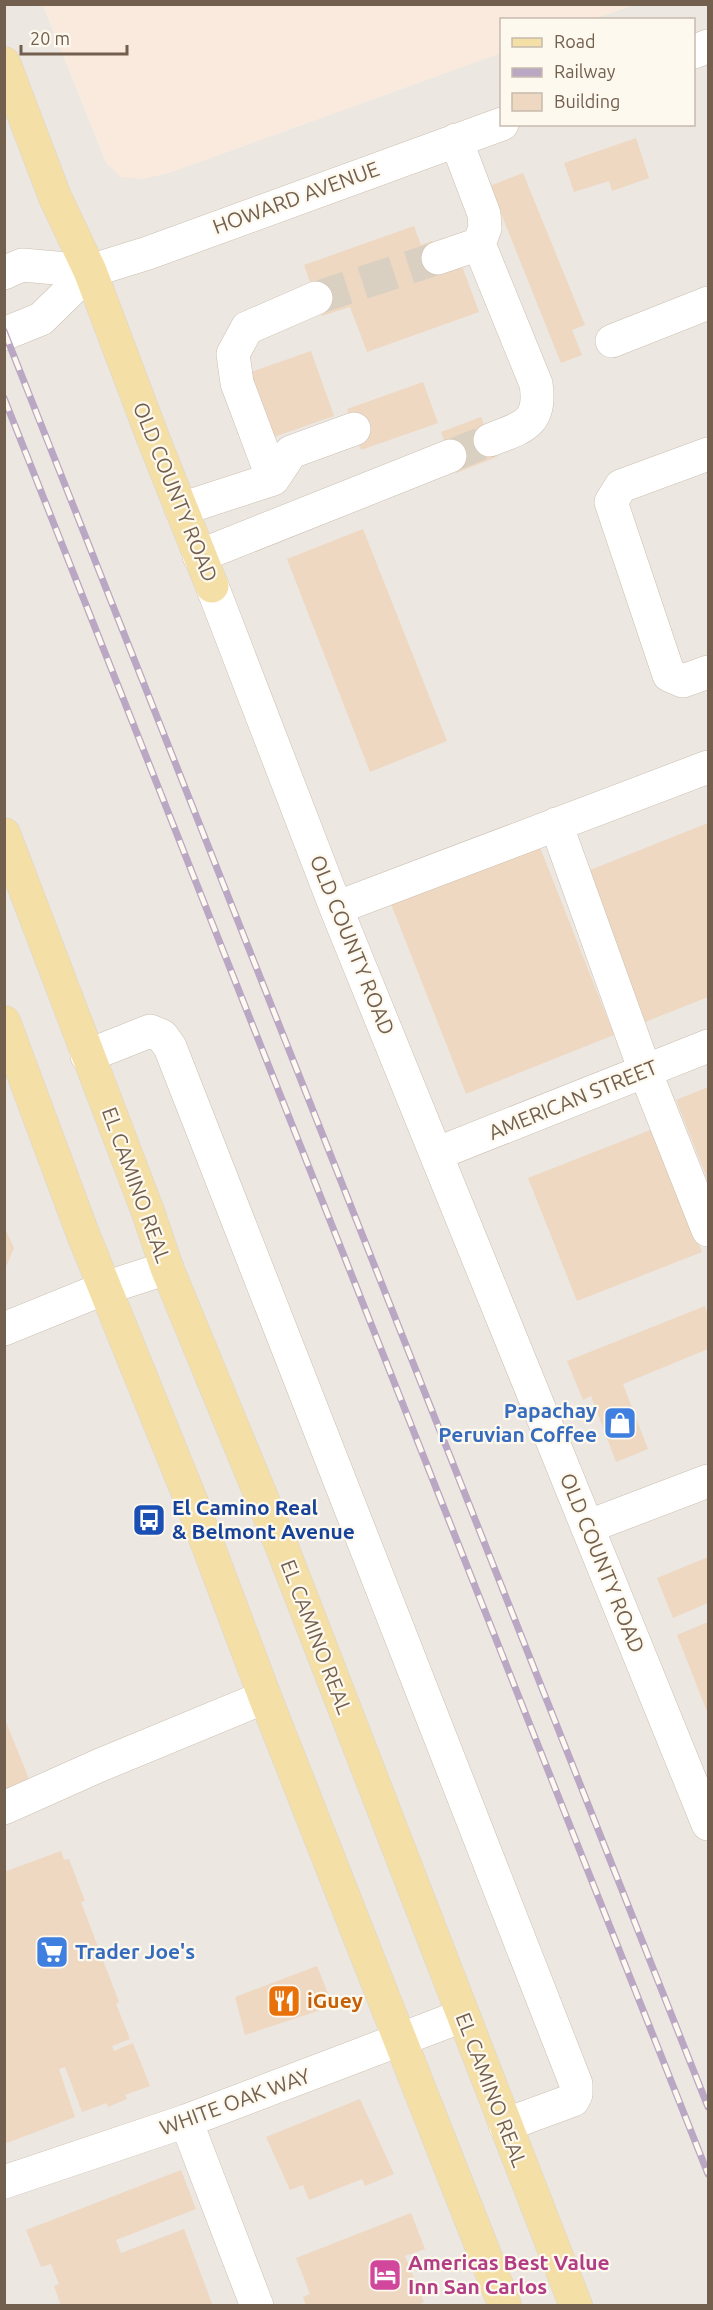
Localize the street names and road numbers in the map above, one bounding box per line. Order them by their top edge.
street label: HOWARD AVENUE [209,156,382,238]
street label: OLD COUNTY ROAD [129,398,223,585]
street label: OLD COUNTY ROAD [306,851,400,1038]
street label: AMERICAN STREET [485,1054,661,1144]
street label: EL CAMINO REAL [98,1104,176,1266]
street label: OLD COUNTY ROAD [556,1469,650,1656]
street label: EL CAMINO REAL [276,1556,358,1718]
street label: EL CAMINO REAL [451,2009,533,2171]
street label: WHITE OAK WAY [156,2063,313,2139]

